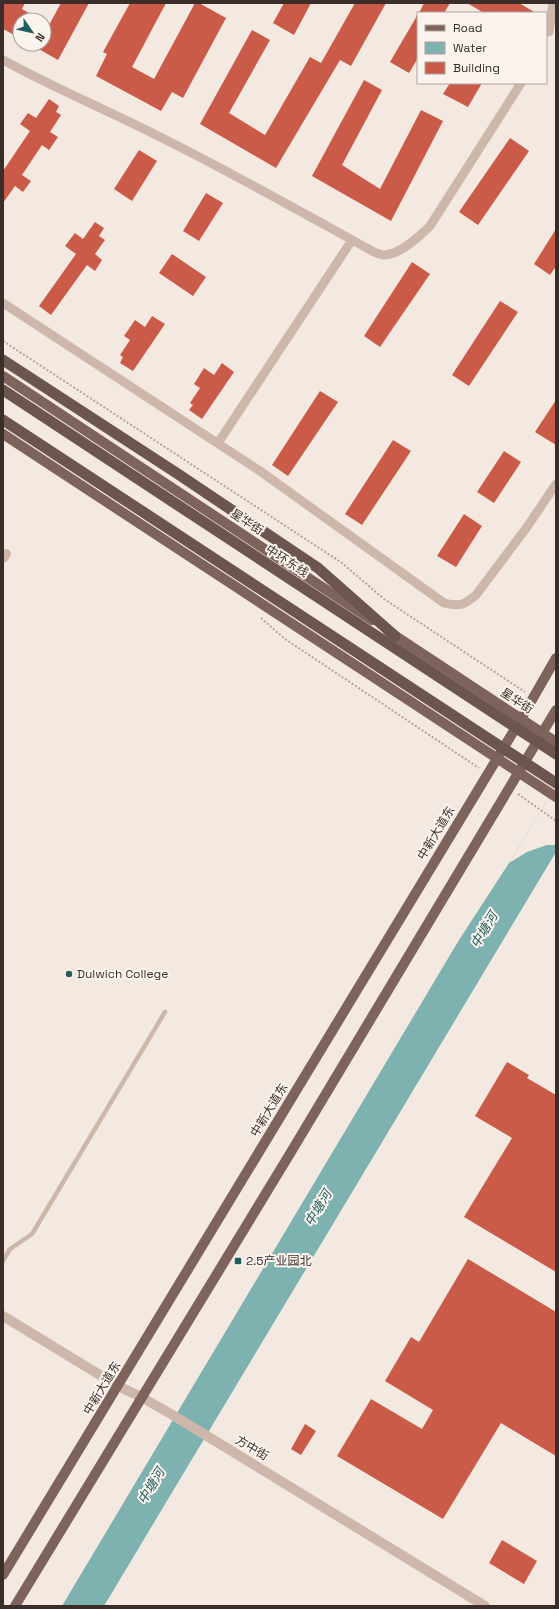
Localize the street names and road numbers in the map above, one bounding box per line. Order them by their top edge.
street label: 星华街 [228,505,266,539]
street label: 中环东线 [263,541,311,581]
street label: 星华街 [498,684,536,718]
street label: 中新大道东 [414,803,458,863]
street label: 中新大道东 [247,1080,291,1140]
street label: 中新大道东 [80,1358,124,1418]
street label: 方中街 [232,1432,272,1464]

